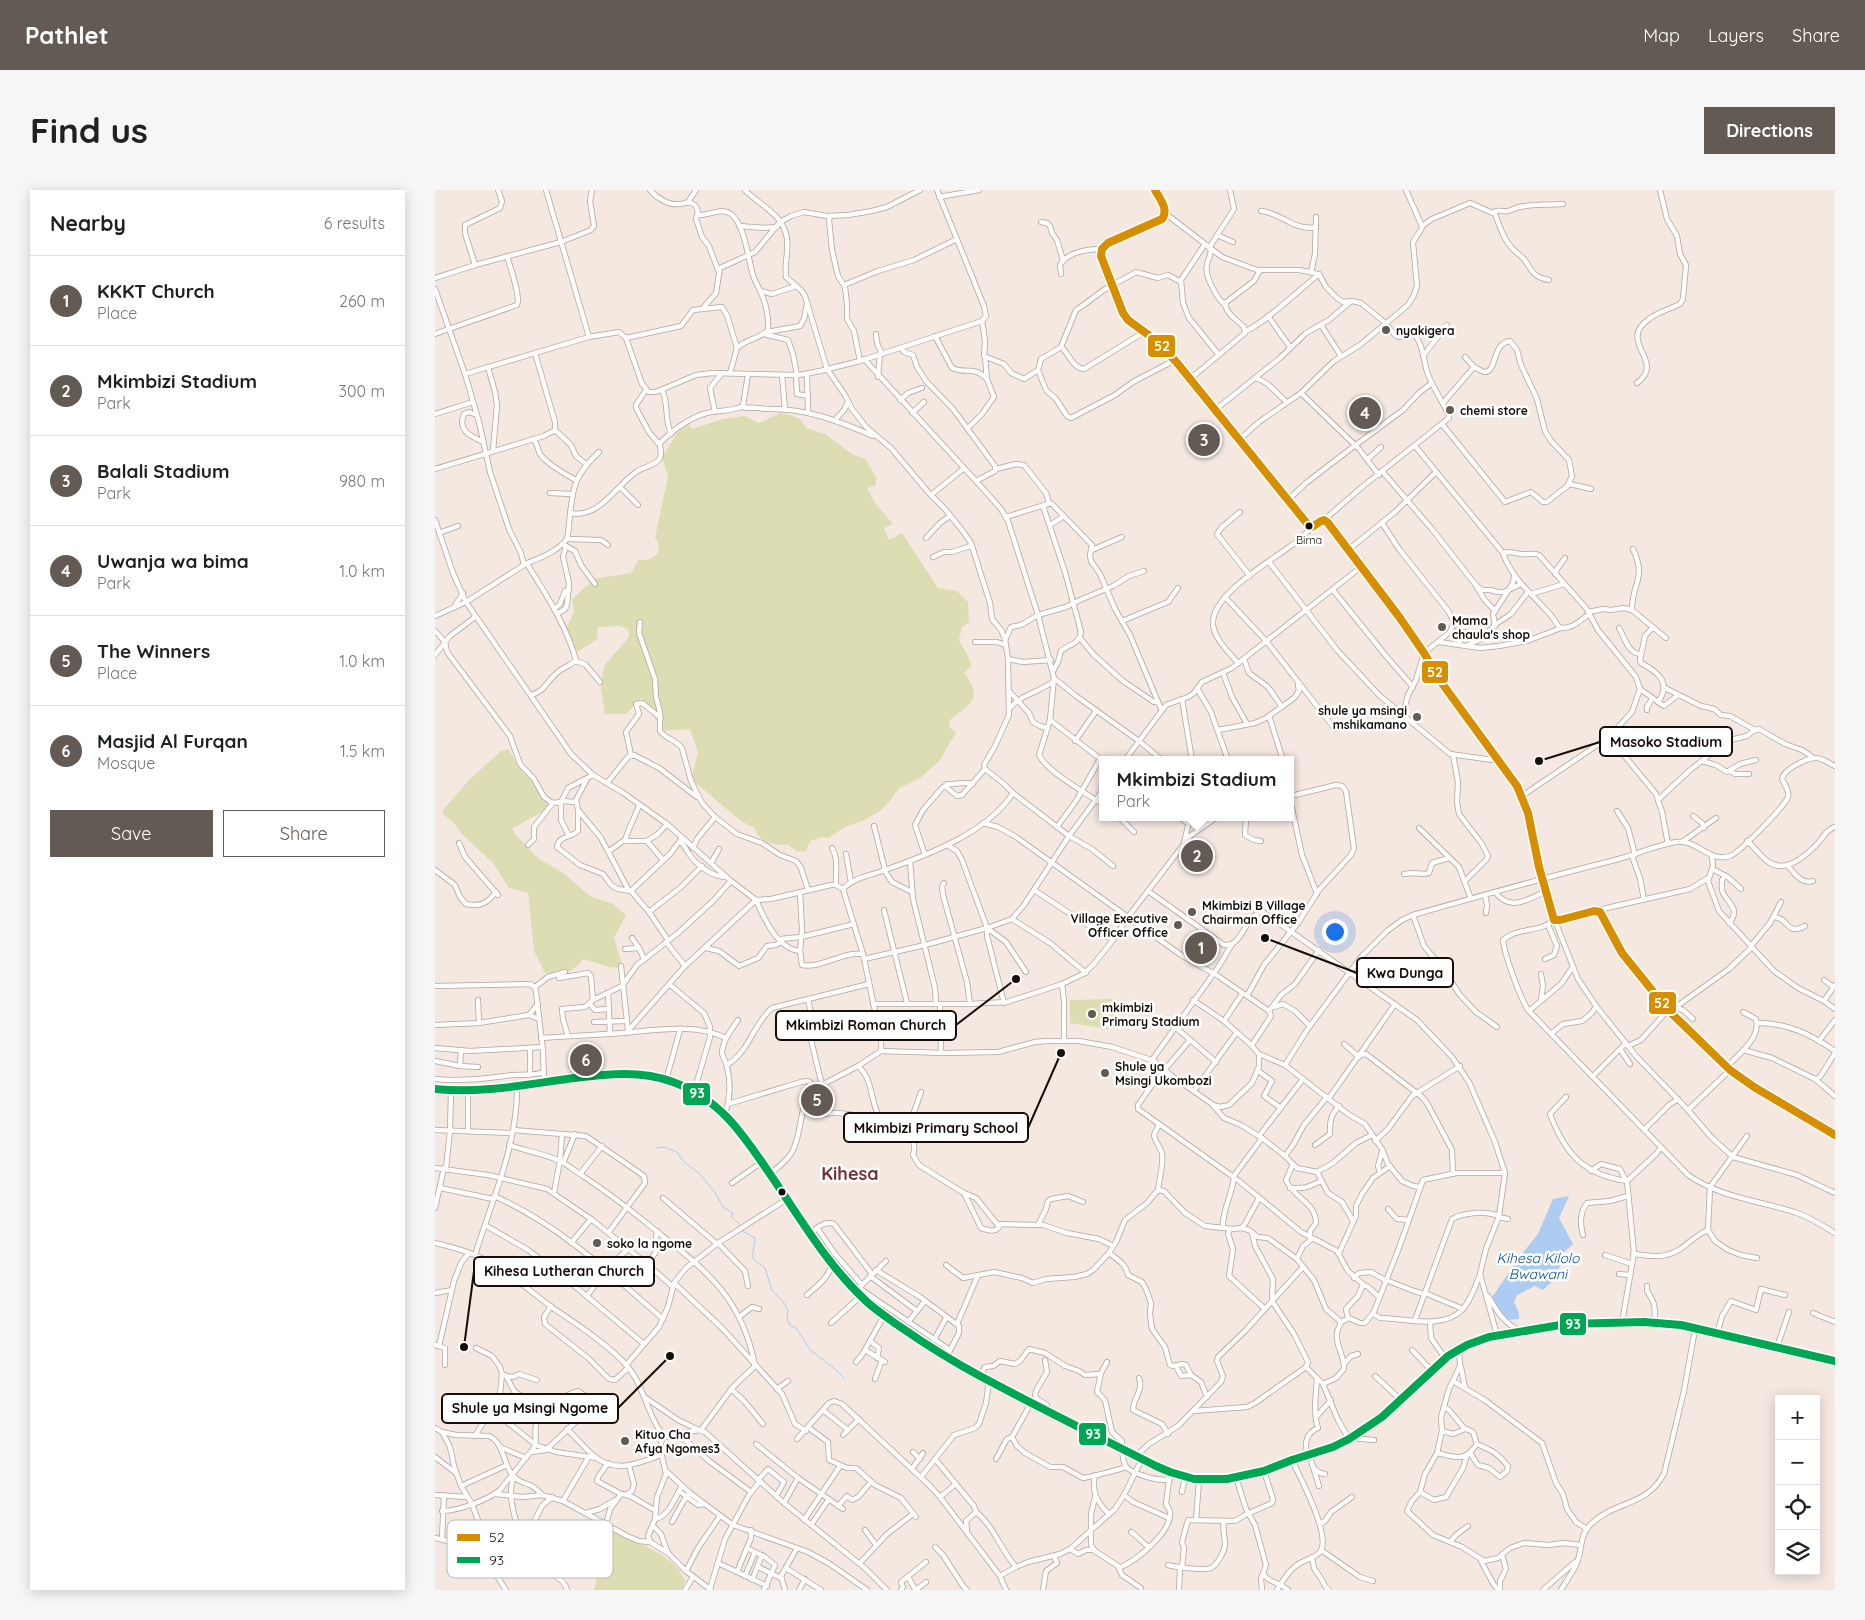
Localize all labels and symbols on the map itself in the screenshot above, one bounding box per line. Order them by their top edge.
place label: nyakigera [1396,323,1454,338]
marker: nyakigera [1380,324,1392,336]
line badge: 52 [1147,334,1176,358]
text: 52 [1154,337,1170,355]
pin: 4 [1349,394,1381,432]
place label: chemi store [1460,403,1528,418]
marker: chemi store [1444,404,1456,416]
pin: 3 [1188,421,1220,459]
marker: Bima [1304,521,1314,531]
place label: Bima [1296,533,1322,547]
place label: Mama chaula's shop [1452,613,1531,642]
marker: Mama chaula's shop [1436,621,1448,633]
line badge: 52 [1421,660,1449,684]
text: 52 [1427,663,1443,681]
place label: shule ya msingi mshikamano [1318,703,1407,732]
marker: shule ya msingi mshikamano [1411,711,1423,723]
callout: Masoko Stadium [1600,727,1732,756]
text: Masoko Stadium [1610,733,1722,751]
pin: 2 [1181,837,1213,875]
place label: Mkimbizi B Village Chairman Office [1202,898,1306,927]
marker: Mkimbizi B Village Chairman Office [1186,906,1198,918]
place label: Village Executive Officer Office [1071,911,1168,940]
marker: Village Executive Officer Office [1172,919,1184,931]
your location [1322,919,1348,945]
pin: 1 [1185,929,1217,967]
callout: Kwa Dunga [1357,958,1453,987]
text: Kwa Dunga [1367,964,1443,982]
line badge: 52 [1648,991,1677,1015]
text: 52 [1654,994,1670,1012]
place label: mkimbizi Primary Stadium [1102,1000,1200,1029]
marker: mkimbizi Primary Stadium [1086,1008,1098,1020]
callout: Mkimbizi Roman Church [776,1011,956,1040]
text: Mkimbizi Roman Church [786,1016,946,1034]
pin: 6 [570,1041,602,1079]
place label: Shule ya Msingi Ukombozi [1115,1059,1212,1088]
marker: Shule ya Msingi Ukombozi [1099,1067,1111,1079]
pin: 5 [801,1081,833,1119]
line badge: 93 [682,1082,711,1106]
text: 93 [689,1084,705,1102]
callout: Mkimbizi Primary School [844,1113,1028,1142]
text: Mkimbizi Primary School [854,1119,1018,1137]
district label: Kihesa [821,1162,879,1185]
unlabelled marker [777,1187,787,1197]
place label: soko la ngome [607,1236,692,1251]
marker: soko la ngome [591,1237,603,1249]
water label: Kihesa Kilolo Bwawani [1497,1249,1580,1283]
callout: Kihesa Lutheran Church [474,1257,654,1286]
text: Kihesa Lutheran Church [484,1262,644,1280]
line badge: 93 [1559,1312,1587,1336]
text: 93 [1565,1315,1581,1333]
callout: Shule ya Msingi Ngome [442,1394,618,1423]
text: Shule ya Msingi Ngome [452,1399,608,1417]
line badge: 93 [1078,1422,1107,1446]
text: 93 [1085,1425,1101,1443]
place label: Kituo Cha Afya Ngomes3 [635,1427,720,1456]
marker: Kituo Cha Afya Ngomes3 [619,1435,631,1447]
legend [447,1520,613,1578]
text: 52 [489,1528,505,1546]
text: 93 [489,1551,504,1569]

